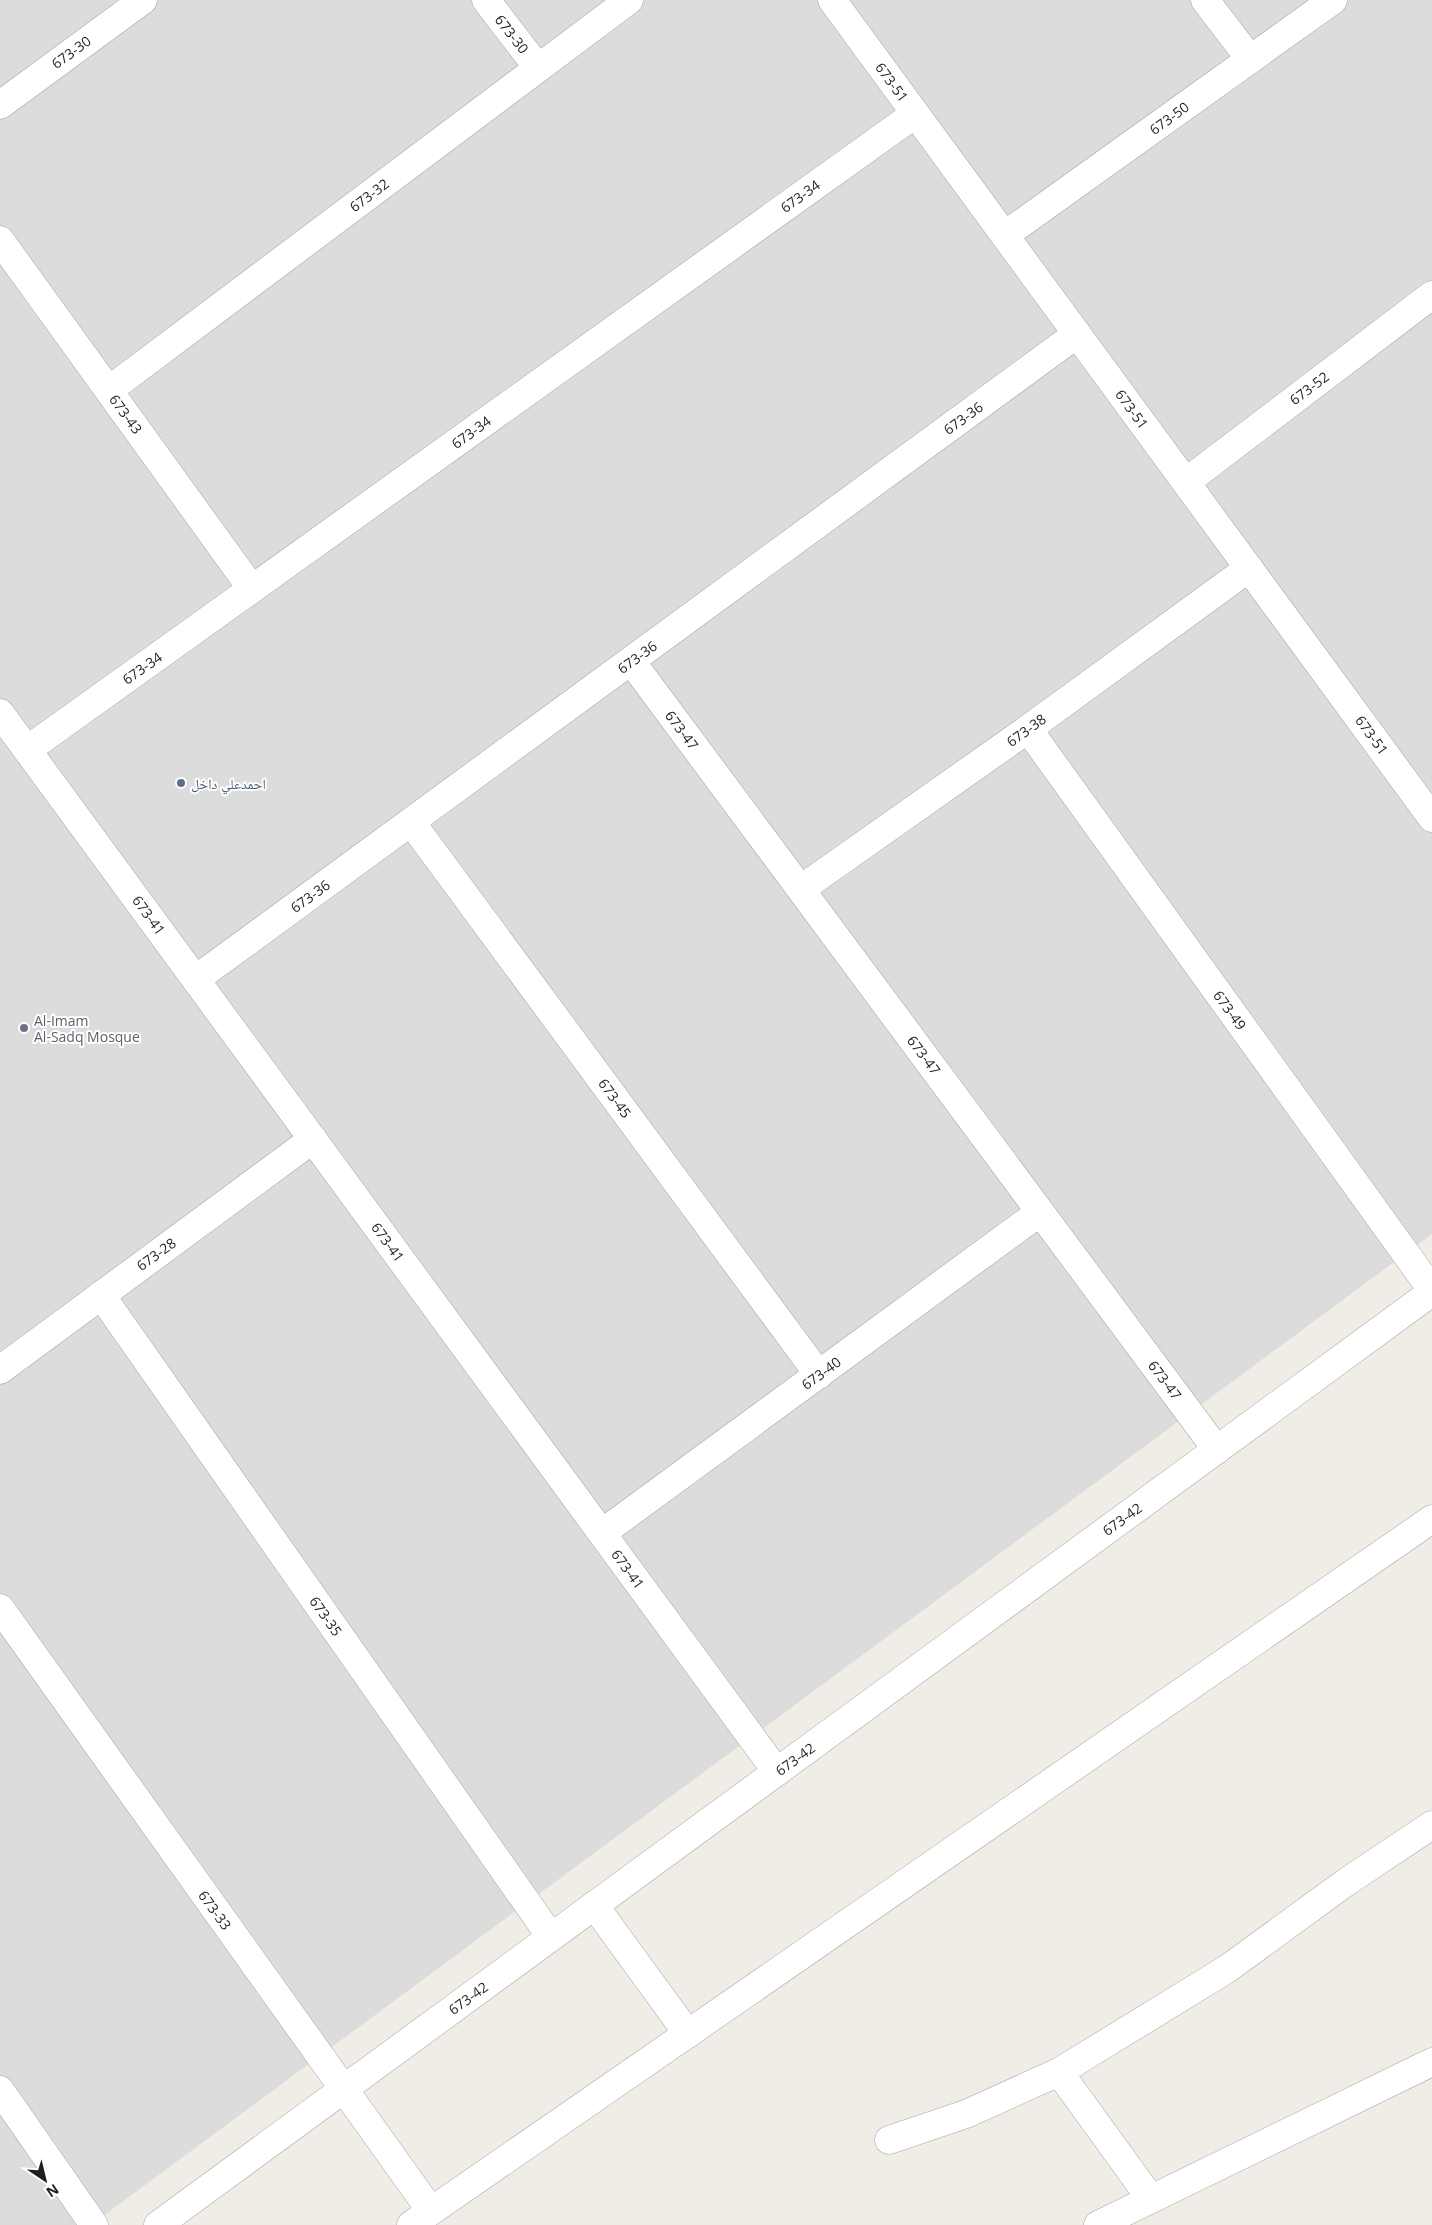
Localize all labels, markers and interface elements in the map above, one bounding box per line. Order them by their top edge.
street label: 673-30 [491,11,533,57]
street label: 673-30 [47,31,95,73]
street label: 673-51 [871,58,913,106]
street label: 673-50 [1145,97,1193,139]
street label: 673-32 [346,174,392,216]
street label: 673-34 [776,175,824,217]
street label: 673-52 [1286,367,1332,409]
street label: 673-51 [1111,385,1153,433]
street label: 673-43 [105,390,147,438]
street label: 673-36 [939,397,987,439]
street label: 673-34 [447,411,495,453]
street label: 673-36 [613,636,661,678]
street label: 673-34 [118,647,166,689]
street label: 673-47 [661,707,703,753]
street label: 673-38 [1002,709,1050,751]
street label: 673-51 [1351,711,1393,759]
place label: احمدعلي داخل [191,774,266,795]
marker: احمدعلي داخل [175,777,187,789]
street label: 673-36 [286,875,334,917]
street label: 673-41 [128,891,170,939]
street label: 673-49 [1209,986,1251,1034]
place label: Al-Imam Al-Sadq Mosque [34,1011,140,1046]
marker: Al-Imam Al-Sadq Mosque [18,1022,30,1034]
street label: 673-47 [903,1032,945,1078]
street label: 673-45 [594,1074,636,1122]
street label: 673-41 [367,1218,409,1266]
street label: 673-28 [132,1233,180,1275]
street label: 673-40 [797,1352,845,1394]
street label: 673-47 [1144,1357,1186,1403]
street label: 673-42 [1098,1498,1146,1540]
street label: 673-41 [607,1545,649,1593]
street label: 673-35 [305,1592,347,1640]
street label: 673-42 [771,1738,819,1780]
street label: 673-33 [194,1886,236,1934]
street label: 673-42 [444,1977,492,2019]
north arrow [20,2155,70,2205]
text: N [43,2180,63,2202]

